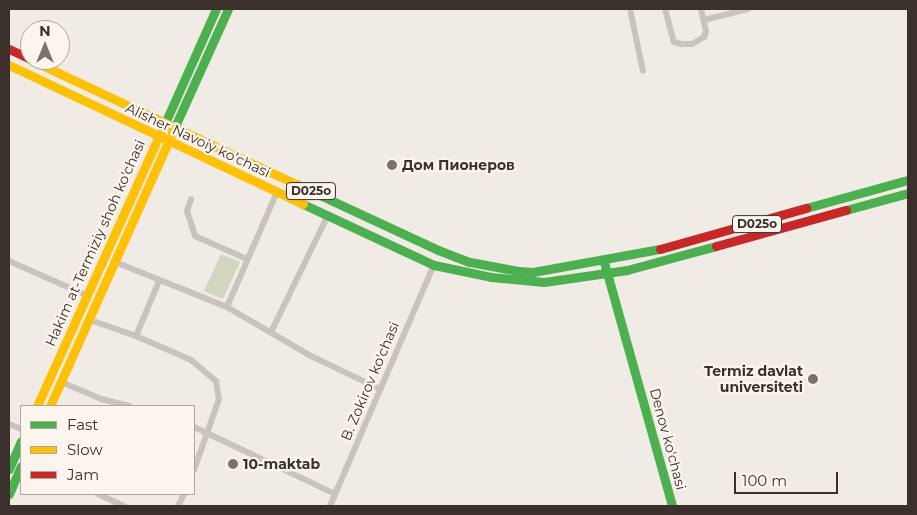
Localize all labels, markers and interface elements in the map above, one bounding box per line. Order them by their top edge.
north arrow [20,20,70,70]
text: N [39,22,51,40]
street label: Alisher Navoiy ko’chasi [123,99,273,181]
street label: Hakim at-Termiziy shoh ko'chasi [42,137,148,349]
place label: Дом Пионеров [402,157,515,173]
marker: Дом Пионеров [386,159,398,171]
road number: D025o [285,182,337,200]
road number: D025o [731,214,783,233]
street label: B. Zokirov ko'chasi [337,319,403,443]
place label: Termiz davlat universiteti [704,363,803,396]
marker: Termiz davlat universiteti [807,373,819,385]
street label: Denov ko'chasi [646,386,690,492]
legend [20,405,195,495]
text: Fast [67,415,98,434]
text: Slow [67,440,103,459]
place label: 10-maktab [243,456,320,472]
marker: 10-maktab [227,458,239,470]
scale bar [737,462,841,494]
text: Jam [67,465,99,484]
text: 100 m [742,471,787,490]

